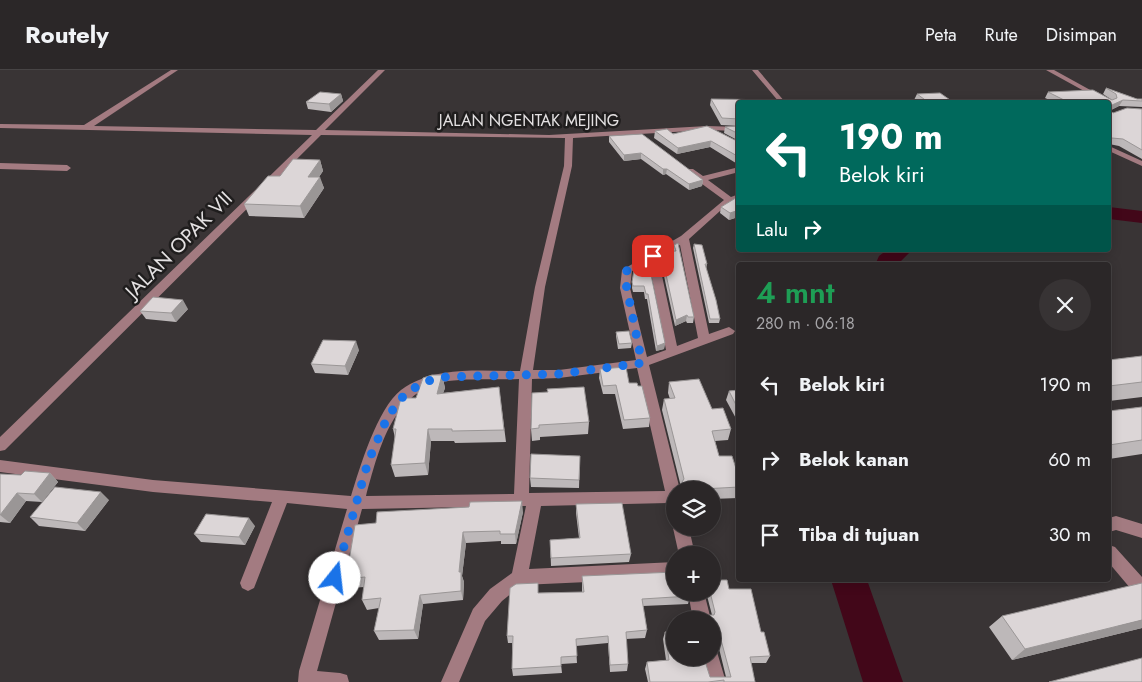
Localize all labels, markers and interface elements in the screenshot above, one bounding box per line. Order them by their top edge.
text: Routely [25,17,109,52]
text: Peta [925,22,957,48]
text: Rute [985,22,1018,48]
text: Disimpan [1046,22,1117,48]
street label: JALAN NGENTAK MEJING [437,109,619,132]
text: 190 m [839,112,943,162]
icon: left [756,120,821,185]
text: Belok kiri [839,158,925,190]
street label: JALAN OPAK VII [117,185,239,307]
icon: right [798,215,826,243]
text: Lalu [756,216,788,243]
pin [632,235,674,277]
icon: arrive [639,242,667,270]
text: 4 mnt [756,271,835,314]
button: close [1039,279,1091,331]
text: 280 m · 06:18 [756,312,855,335]
icon: left [756,371,784,399]
text: Belok kiri [799,371,885,398]
text: 190 m [1040,371,1091,398]
icon: right [756,446,784,474]
text: Belok kanan [799,446,909,473]
text: 60 m [1048,446,1091,473]
map controls [666,481,721,666]
button: layers [666,481,721,536]
icon: arrive [756,521,784,549]
text: Tiba di tujuan [799,521,919,548]
text: 30 m [1049,521,1091,548]
button: + [666,546,721,601]
position arrow [308,551,360,603]
button: − [666,611,721,666]

